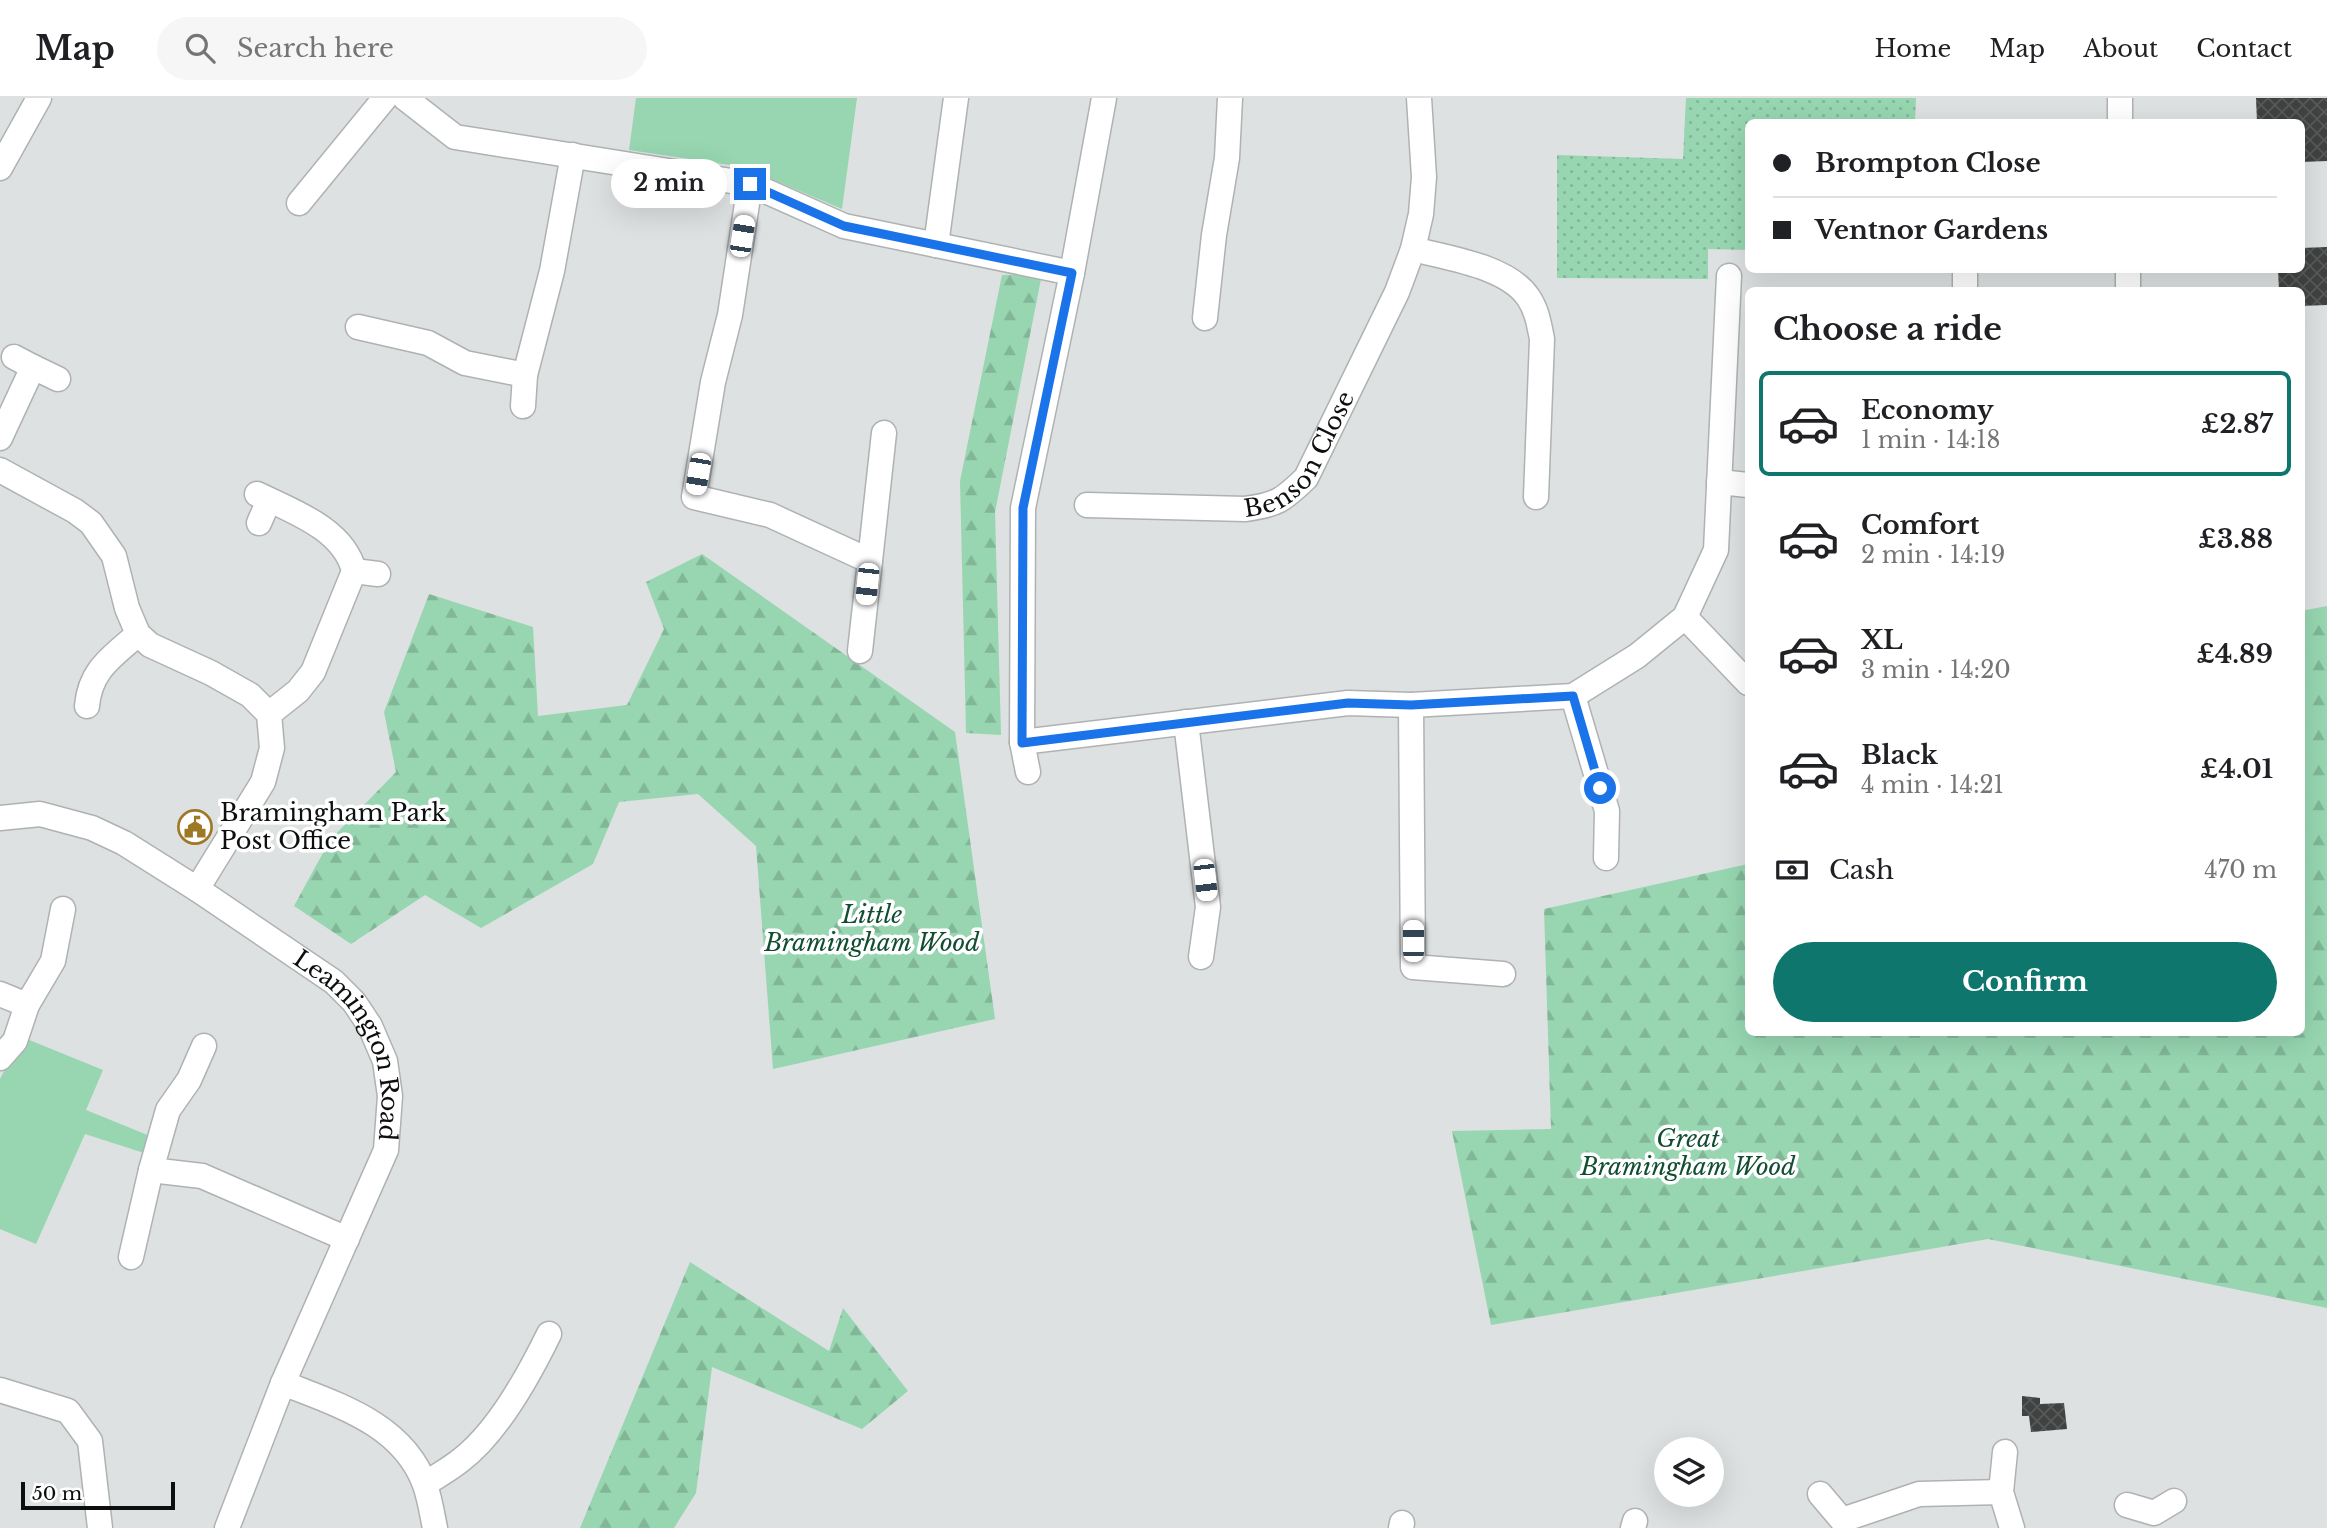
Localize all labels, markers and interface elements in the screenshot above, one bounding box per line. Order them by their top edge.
search box [157,17,647,80]
text: Map [35,28,115,69]
icon: search [181,29,219,67]
text: Search here [237,32,394,64]
text: Home [1875,34,1951,63]
text: Map [1989,34,2045,63]
text: About [2083,34,2158,63]
text: Contact [2196,34,2292,63]
text: Brompton Close [1815,147,2041,179]
callout: 2 min [610,160,726,208]
route end [734,168,766,200]
text: 2 min [633,169,705,197]
car [729,214,756,258]
text: Ventnor Gardens [1815,214,2048,246]
text: Choose a ride [1773,309,2002,349]
street label: Benson Close [1242,386,1360,523]
icon: car [1777,392,1840,455]
text: Economy [1861,394,1994,426]
text: £2.87 [2201,408,2273,440]
text: 1 min · 14:18 [1861,426,2000,454]
car [685,451,712,497]
icon: car [1777,507,1840,570]
text: Comfort [1861,509,1979,541]
text: £3.88 [2198,523,2273,555]
text: 2 min · 14:19 [1861,541,2005,569]
car [855,562,880,606]
icon: car [1777,622,1840,685]
text: XL [1861,624,1903,656]
text: £4.89 [2197,638,2273,670]
text: 3 min · 14:20 [1861,656,2011,684]
icon: car [1777,737,1840,800]
text: Black [1861,739,1938,771]
text: £4.01 [2200,753,2273,785]
text: 4 min · 14:21 [1861,771,2004,799]
route start [1584,772,1616,804]
place label: Bramingham Park Post Office [220,798,446,855]
public building icon: Bramingham Park Post Office [176,808,214,846]
icon: cash [1773,851,1811,889]
text: Cash [1829,854,1894,886]
text: 470 m [2204,856,2277,884]
car [1193,858,1218,902]
park label: Little Bramingham Wood [764,900,980,957]
car [1403,920,1424,962]
button: Confirm [1773,942,2277,1022]
street label: Leamington Road [288,944,405,1142]
park label: Great Bramingham Wood [1580,1124,1796,1181]
map controls [1654,1437,1724,1507]
button: layers [1654,1437,1724,1507]
scale bar [21,1479,175,1511]
text: 50 m [32,1482,82,1505]

